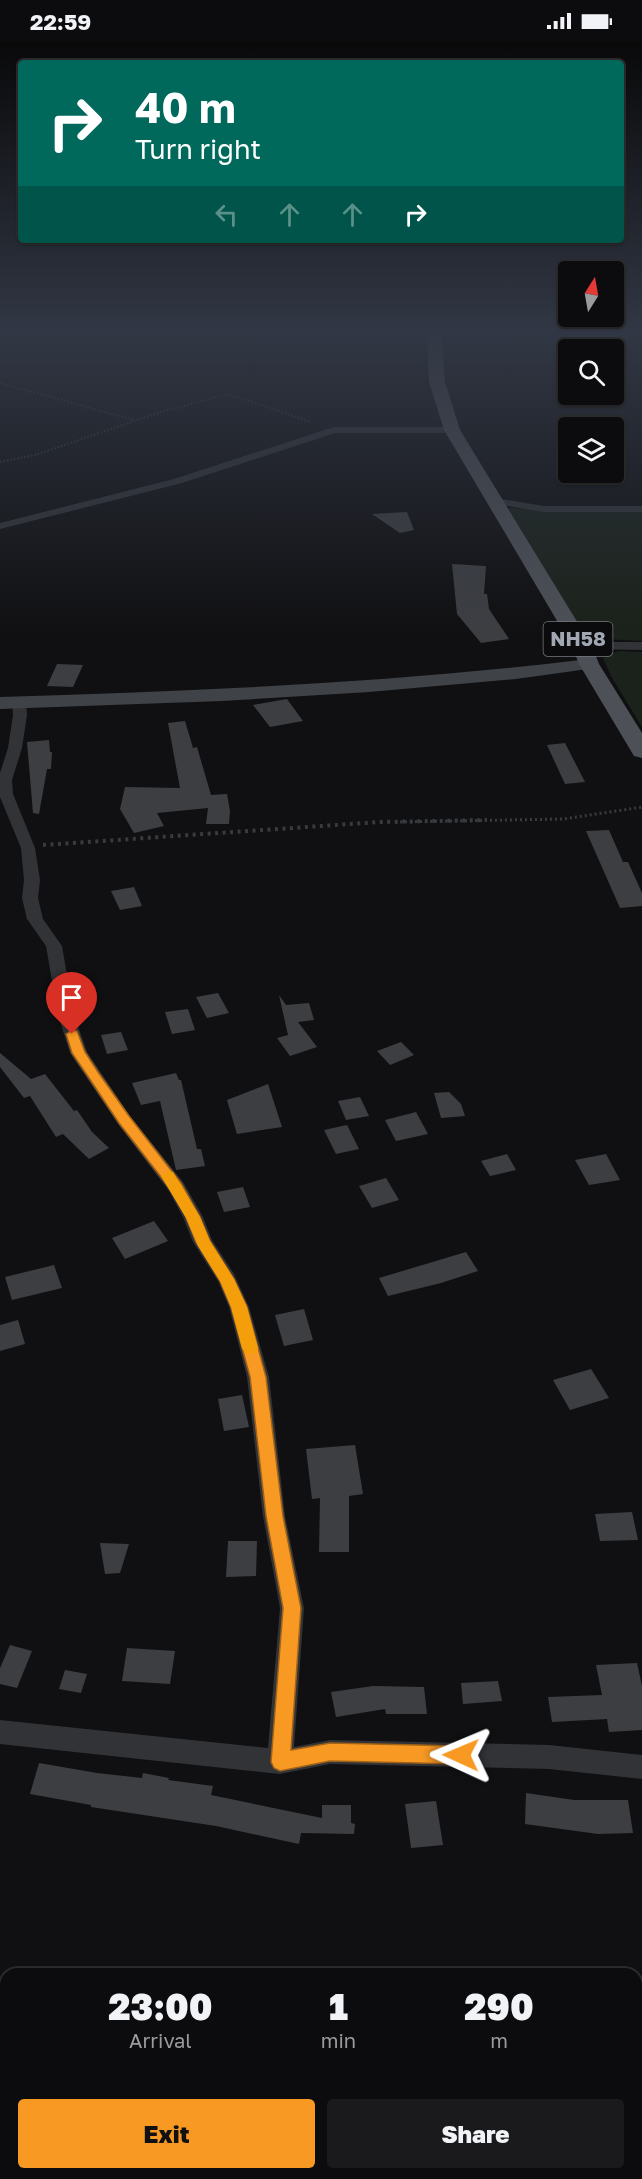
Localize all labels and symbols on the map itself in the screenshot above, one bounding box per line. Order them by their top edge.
north arrow [558,261,624,327]
road number: NH58 [544,622,612,656]
pin [46,972,97,1034]
position arrow [429,1723,493,1787]

